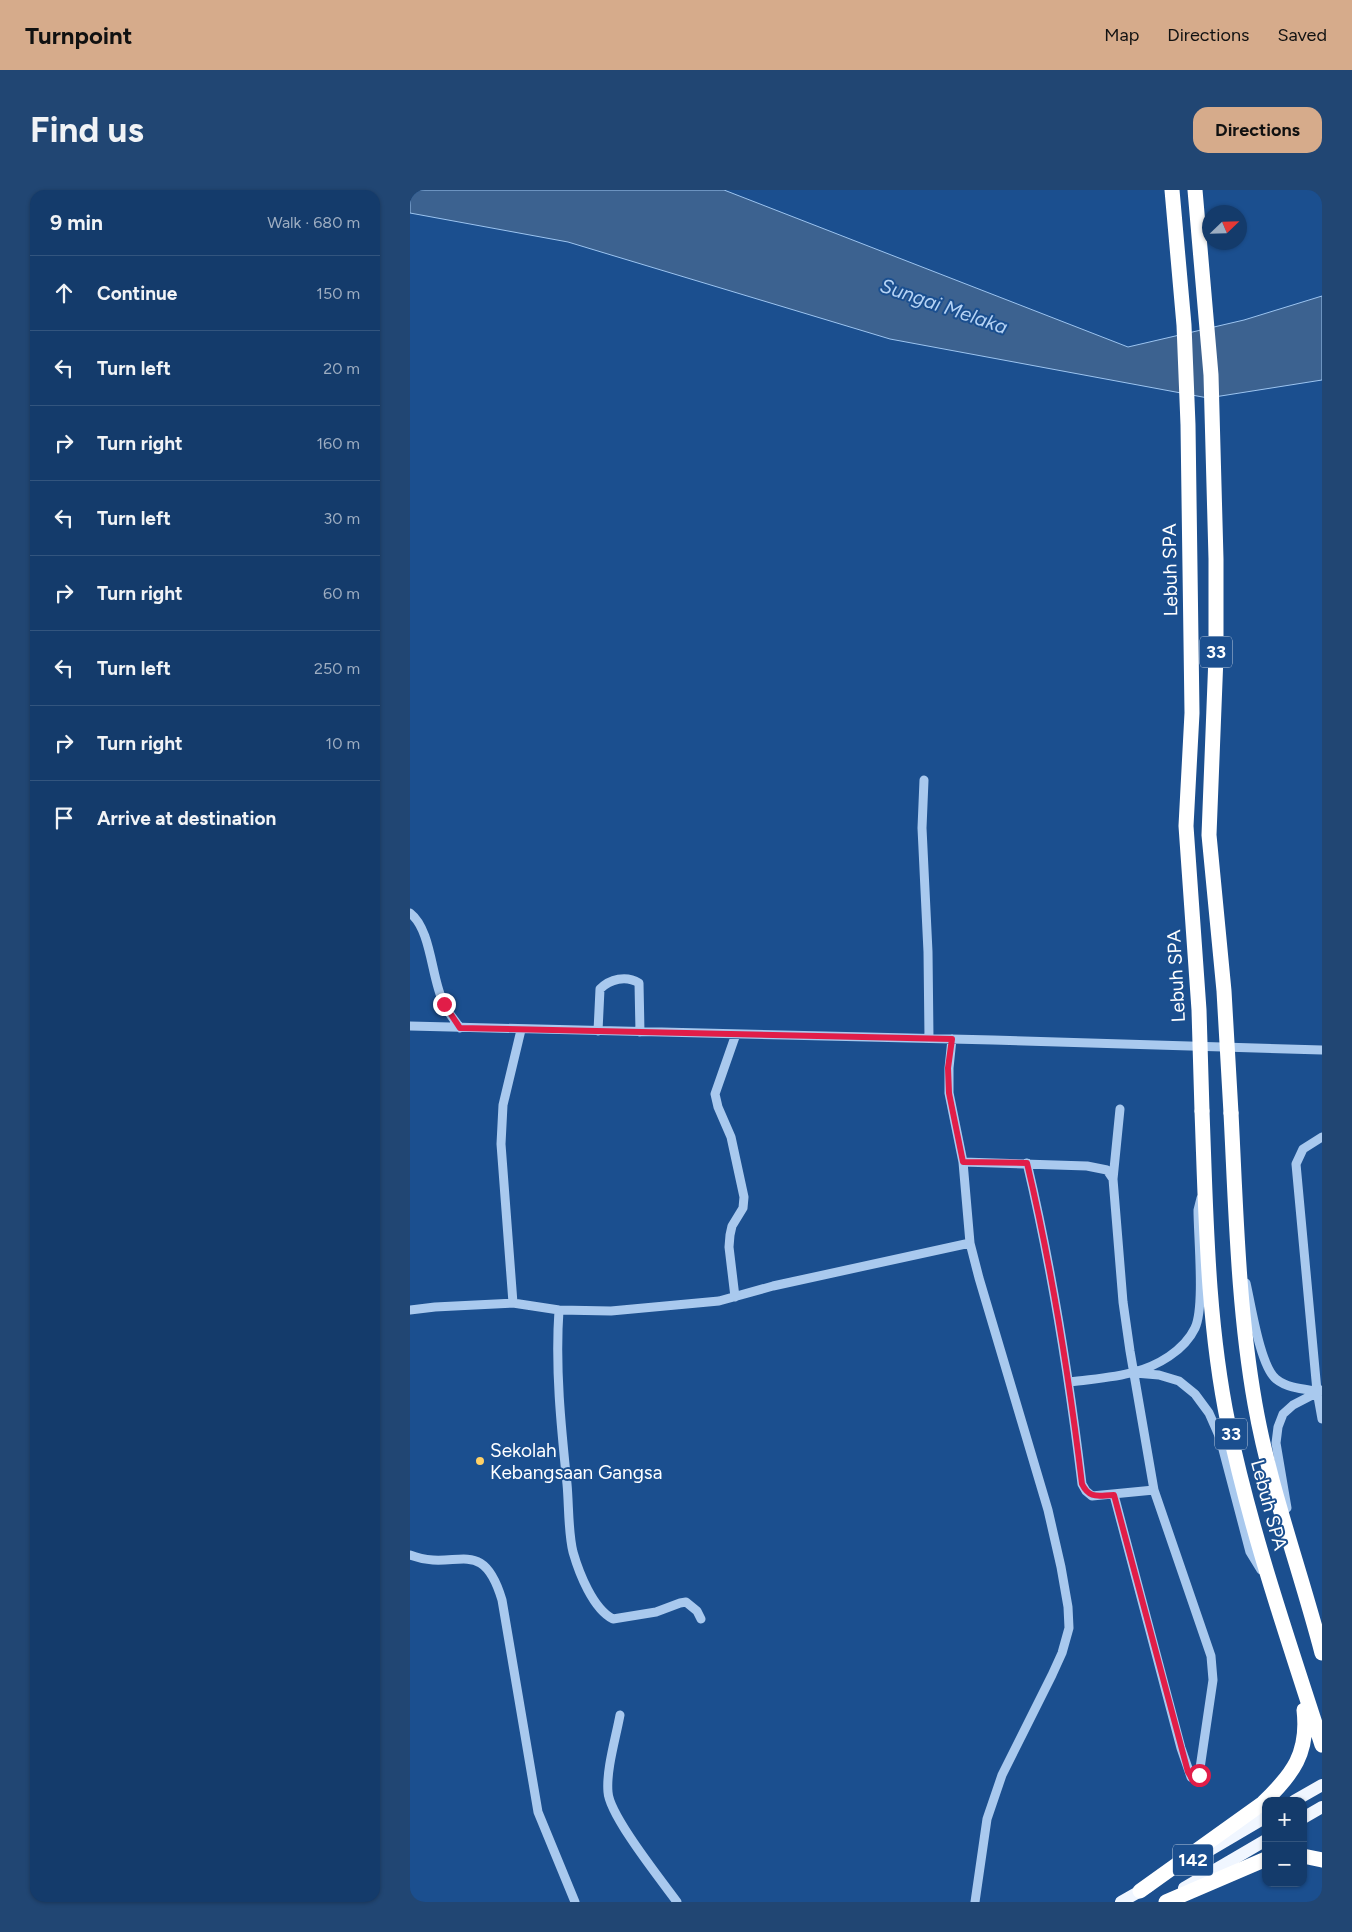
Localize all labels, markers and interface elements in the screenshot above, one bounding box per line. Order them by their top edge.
text: Turnpoint [25,21,132,50]
text: Map [1104,24,1139,46]
text: Directions [1167,24,1249,46]
text: Saved [1277,24,1327,46]
button: Directions [1193,107,1322,153]
text: Find us [30,109,144,151]
north arrow [1202,205,1247,250]
text: 9 min [50,210,103,235]
text: Walk · 680 m [267,213,360,232]
water label: Sungai Melaka [877,273,1011,339]
icon: ahead [50,279,78,307]
text: Continue [97,282,177,305]
text: 150 m [316,284,360,303]
icon: left [50,354,78,382]
text: Turn left [97,357,171,380]
text: 20 m [323,359,360,378]
icon: right [50,429,78,457]
text: Turn right [97,432,183,455]
text: 160 m [317,434,360,453]
icon: left [50,504,78,532]
text: Turn left [97,507,171,530]
text: 30 m [323,509,360,528]
street label: Lebuh SPA [1158,523,1182,617]
icon: right [50,579,78,607]
text: Turn right [97,582,183,605]
text: 60 m [323,584,360,603]
road number: 33 [1200,637,1232,668]
icon: left [50,654,78,682]
text: Turn left [97,657,171,680]
text: 250 m [314,659,360,678]
icon: right [50,729,78,757]
text: Turn right [97,732,183,755]
text: 10 m [326,734,360,753]
icon: arrive [50,804,78,832]
text: Arrive at destination [97,807,276,830]
street label: Lebuh SPA [1162,929,1190,1023]
route end [433,993,456,1016]
road number: 33 [1215,1418,1247,1450]
place label: Sekolah Kebangsaan Gangsa [490,1439,662,1484]
marker: Sekolah Kebangsaan Gangsa [474,1455,486,1467]
street label: Lebuh SPA [1246,1457,1292,1553]
route start [1188,1764,1211,1787]
map controls [1262,1797,1307,1887]
button: + [1262,1797,1307,1842]
button: − [1262,1842,1307,1887]
road number: 142 [1173,1844,1213,1876]

